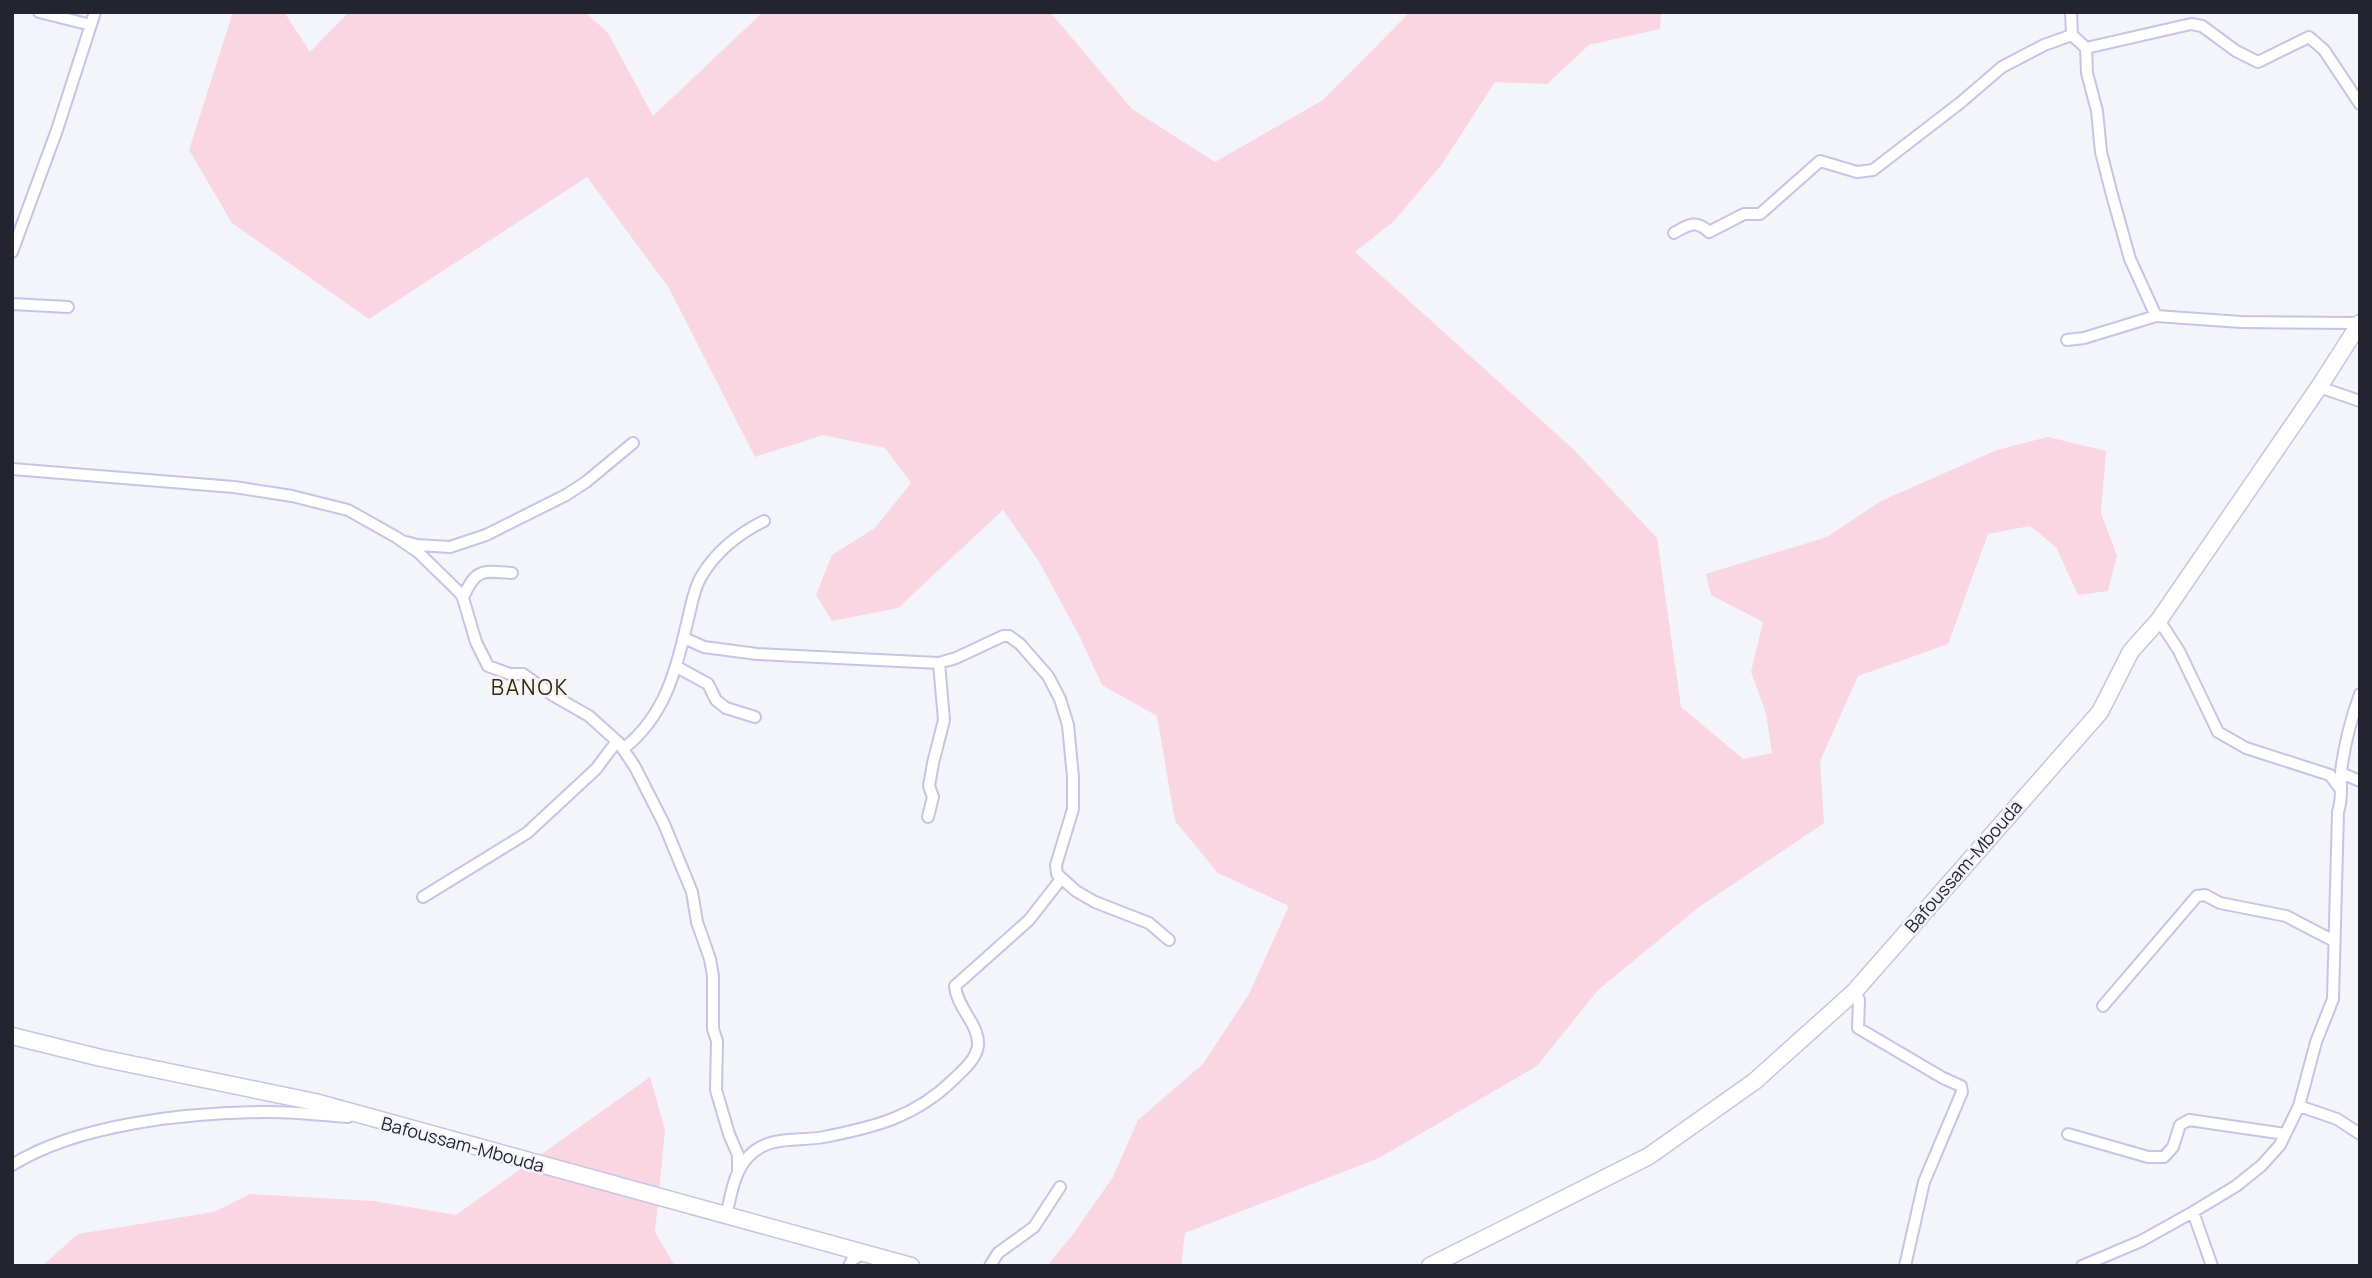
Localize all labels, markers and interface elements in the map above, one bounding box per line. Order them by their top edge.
district label: BANOK [491,673,569,701]
street label: Bafoussam-Mbouda [1899,795,2027,937]
street label: Bafoussam-Mbouda [379,1111,547,1177]

